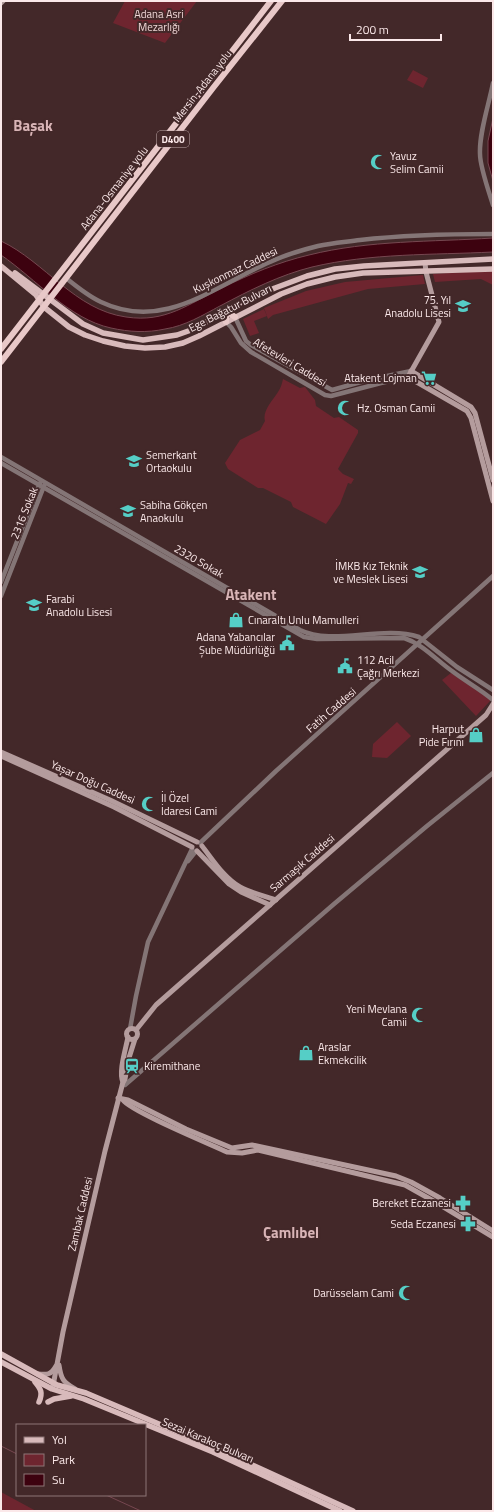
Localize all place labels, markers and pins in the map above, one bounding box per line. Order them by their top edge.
place label: Yavuz Selim Camii [390,148,444,177]
mosque icon: Yavuz Selim Camii [369,153,387,171]
place label: 75. Yıl Anadolu Lisesi [385,292,451,321]
school or university icon: 75. Yıl Anadolu Lisesi [454,297,472,315]
supermarket icon: Atakent Lojman [420,369,438,387]
place label: Atakent Lojman [344,370,417,386]
mosque icon: Hz. Osman Camii [336,399,354,417]
place label: Hz. Osman Camii [357,400,435,416]
place label: Semerkant Ortaokulu [146,447,197,476]
school or university icon: Semerkant Ortaokulu [125,452,143,470]
place label: Sabiha Gökçen Anaokulu [140,497,208,526]
school or university icon: Sabiha Gökçen Anaokulu [119,502,137,520]
place label: İMKB Kız Teknik ve Meslek Lisesi [333,558,409,587]
school or university icon: İMKB Kız Teknik ve Meslek Lisesi [411,563,429,581]
place label: Farabi Anadolu Lisesi [46,591,112,620]
school or university icon: Farabi Anadolu Lisesi [25,596,43,614]
shop icon: Cınaraltı Unlu Mamulleri [227,611,245,629]
place label: Cınaraltı Unlu Mamulleri [248,612,359,628]
place label: Adana Yabancılar Şube Müdürlüğü [196,629,275,658]
public building icon: Adana Yabancılar Şube Müdürlüğü [278,634,296,652]
place label: 112 Acil Çağrı Merkezi [357,652,419,681]
public building icon: 112 Acil Çağrı Merkezi [336,657,354,675]
place label: Harput Pide Fırını [419,721,464,750]
shop icon: Harput Pide Fırını [467,726,485,744]
place label: İl Özel İdaresi Cami [161,790,217,819]
mosque icon: İl Özel İdaresi Cami [140,795,158,813]
place label: Yeni Mevlana Camii [346,1001,407,1030]
mosque icon: Yeni Mevlana Camii [410,1006,428,1024]
place label: Araslar Ekmekcilik [318,1039,367,1068]
shop icon: Araslar Ekmekcilik [297,1044,315,1062]
station icon: Kiremithane [123,1057,141,1075]
place label: Kiremithane [144,1058,201,1074]
pharmacy icon: Bereket Eczanesi [454,1194,472,1212]
place label: Bereket Eczanesi [372,1195,451,1211]
pharmacy icon: Seda Eczanesi [459,1215,477,1233]
place label: Seda Eczanesi [390,1216,456,1232]
mosque icon: Darüsselam Cami [397,1284,415,1302]
place label: Darüsselam Cami [313,1285,394,1301]

